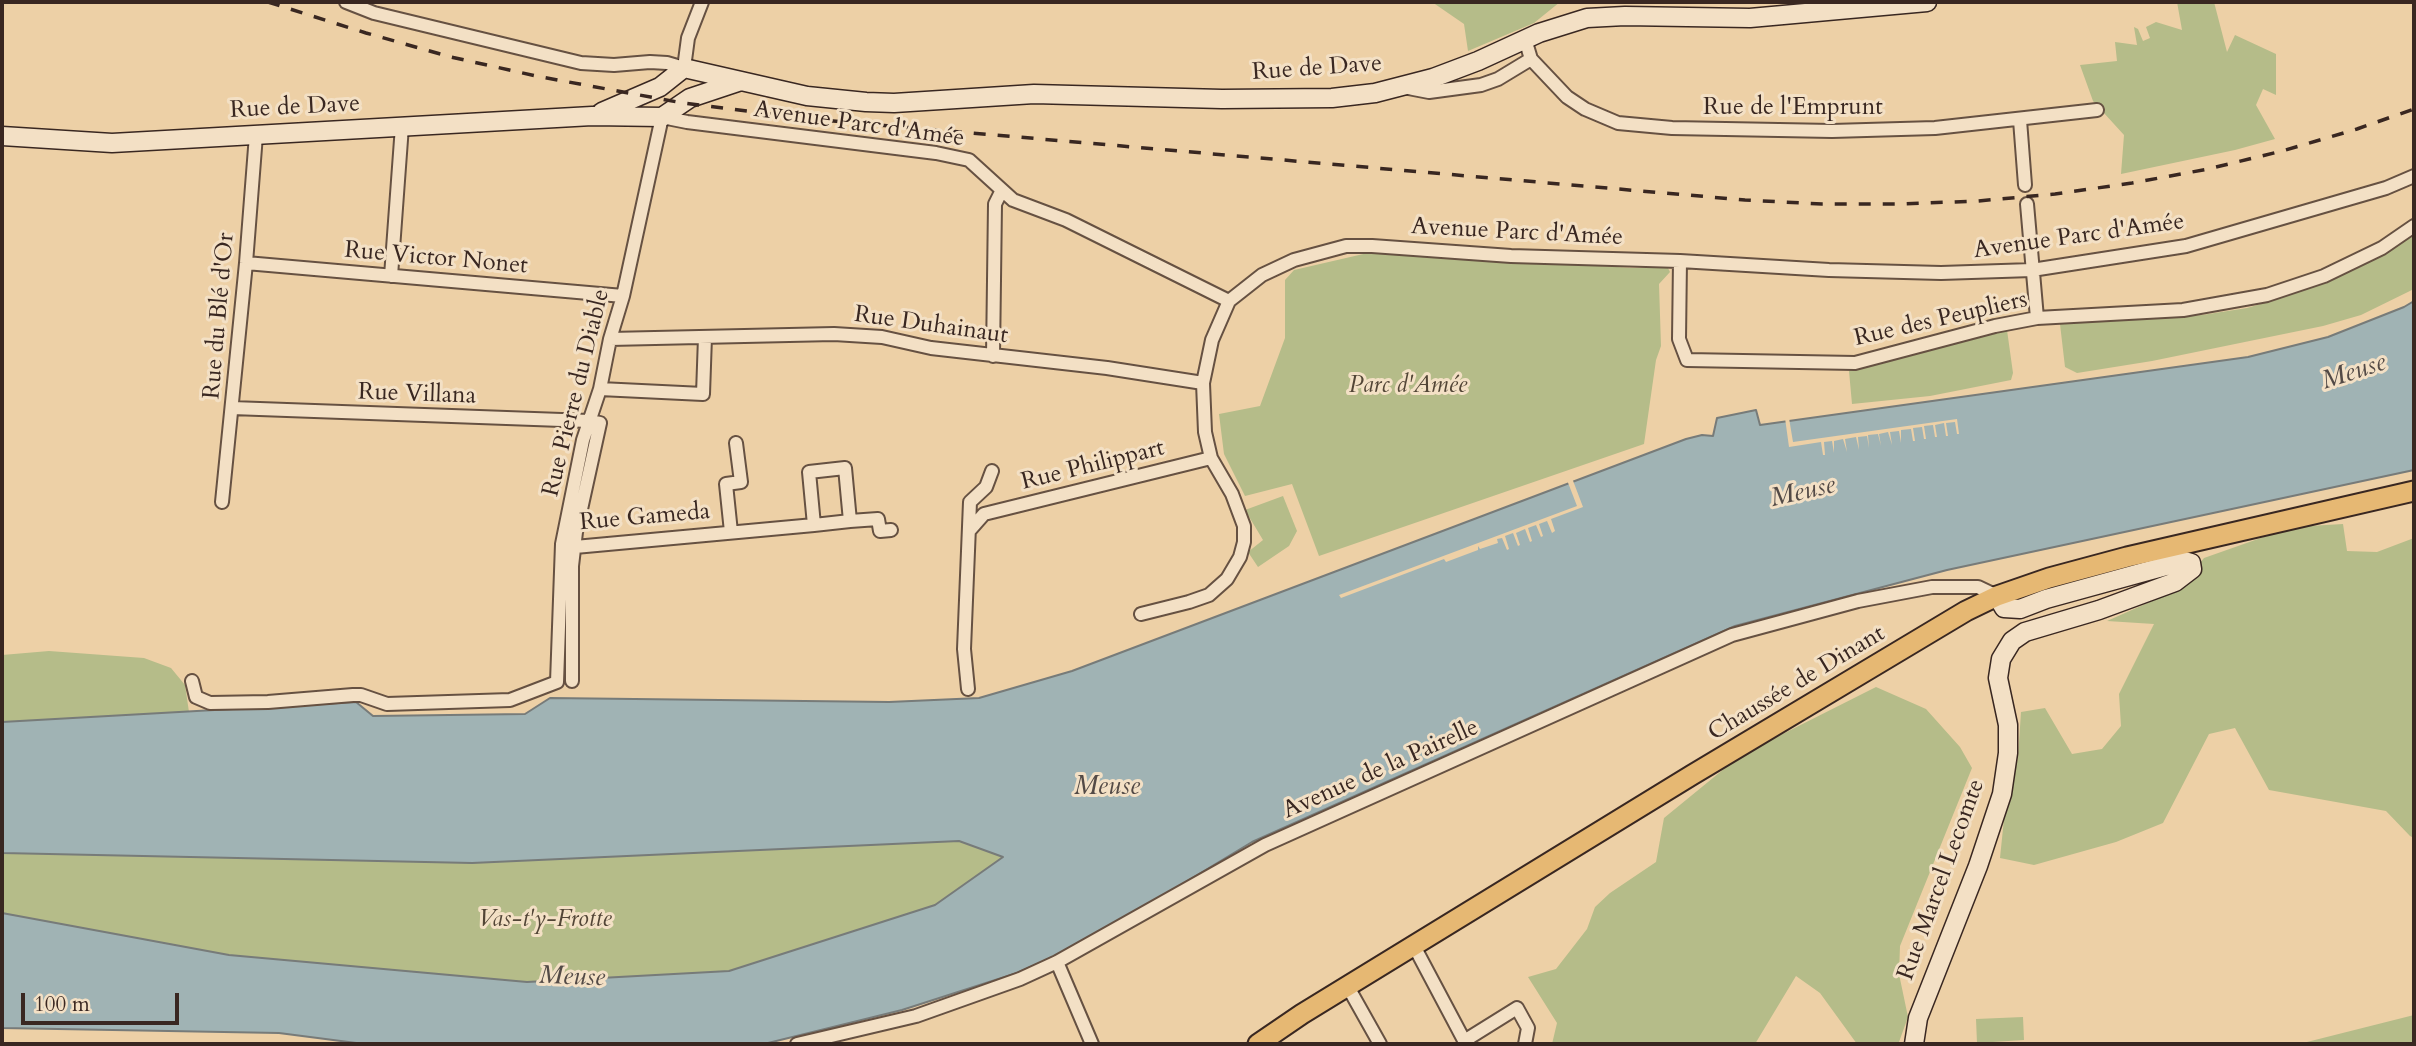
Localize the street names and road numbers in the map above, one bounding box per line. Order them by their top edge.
street label: Rue de Dave [1251,50,1383,88]
street label: Rue de Dave [229,90,361,126]
street label: Rue de l'Emprunt [1703,94,1883,122]
street label: Avenue Parc d'Amée [752,96,966,154]
street label: Avenue Parc d'Amée [1972,208,2186,266]
street label: Avenue Parc d'Amée [1410,213,1624,253]
street label: Rue du Blé d'Or [198,232,242,400]
street label: Rue Victor Nonet [343,237,529,281]
street label: Rue Pierre du Diable [537,286,617,500]
street label: Rue des Peupliers [1852,286,2030,354]
street label: Rue Duhainaut [852,301,1010,351]
street label: Rue Villana [357,379,477,411]
street label: Rue Philippart [1019,434,1167,498]
street label: Rue Gameda [579,498,711,538]
street label: Chaussée de Dinant [1703,620,1891,748]
street label: Avenue de la Pairelle [1279,714,1483,826]
street label: Rue Marcel Lecomte [1892,776,1992,984]

